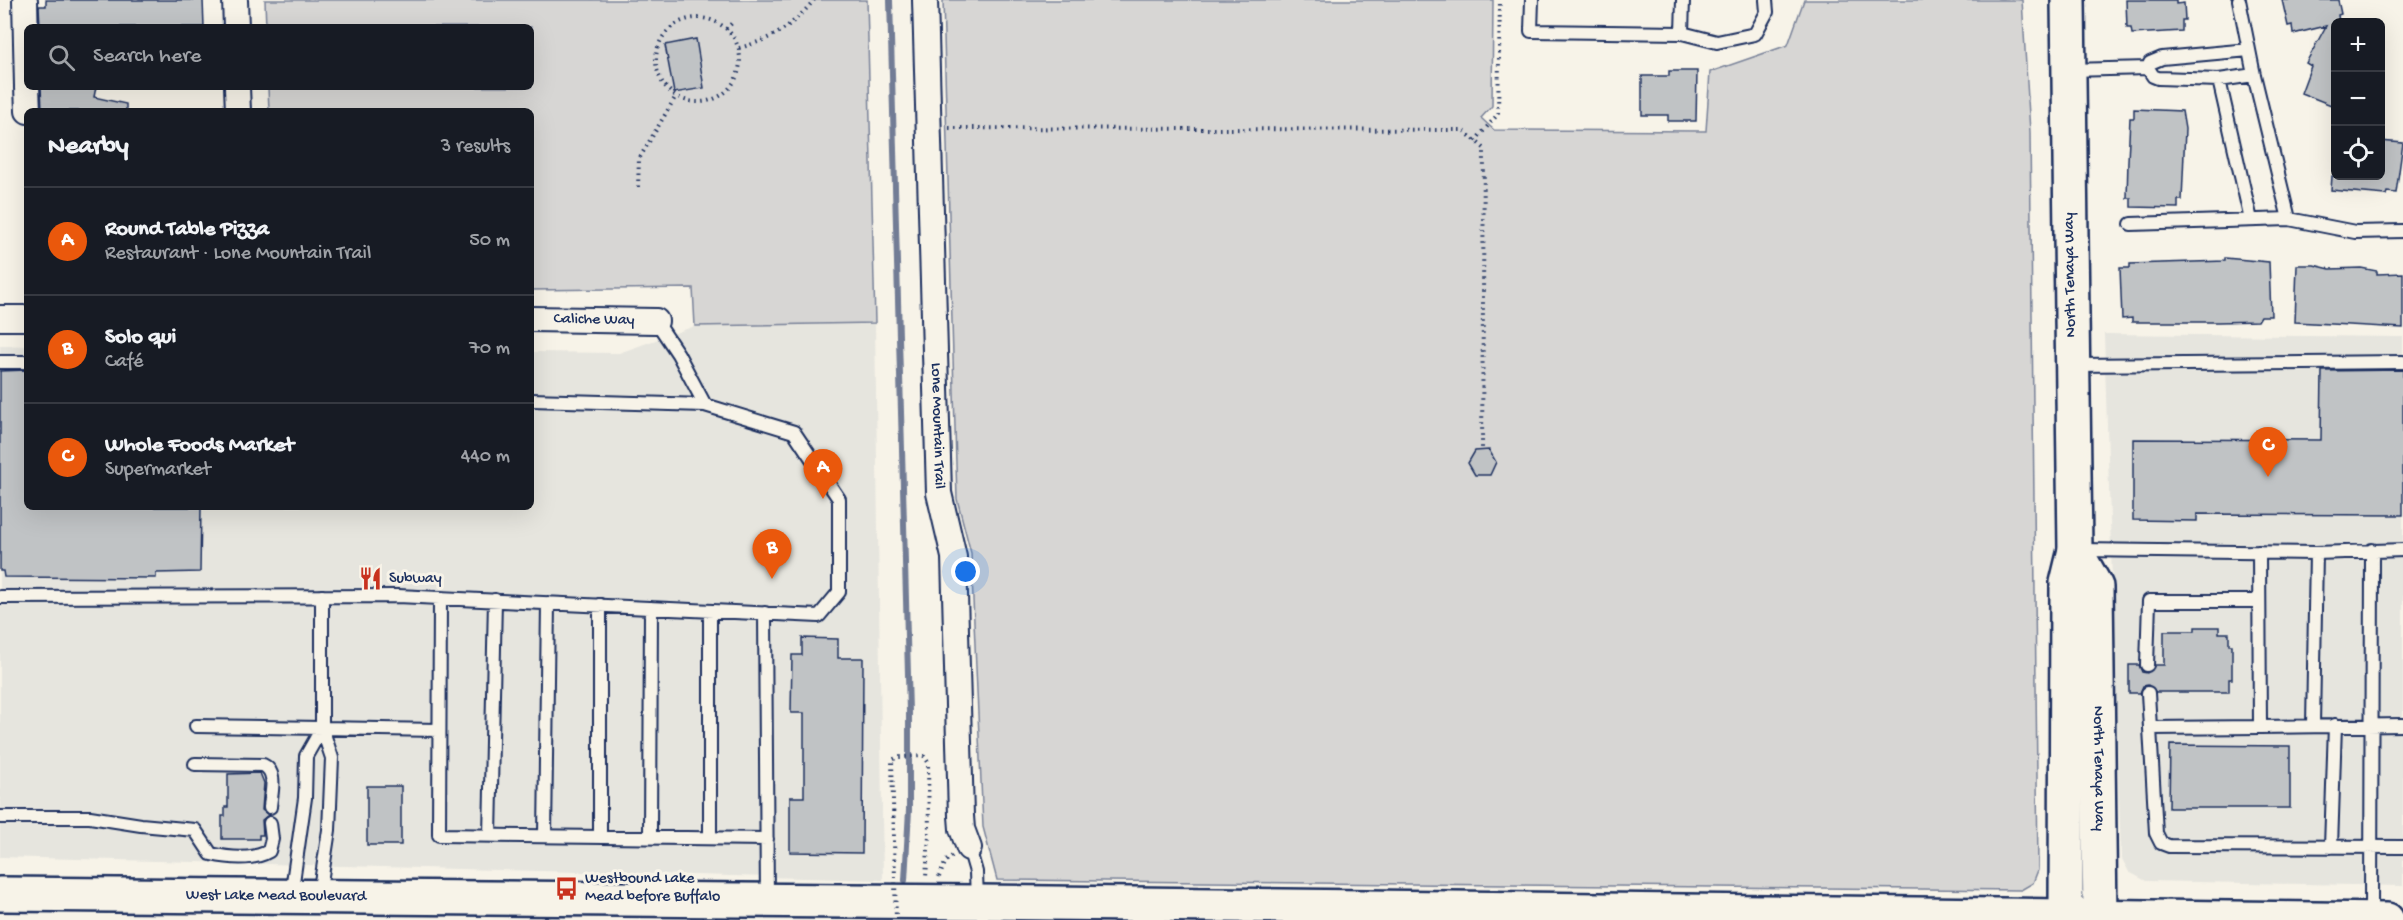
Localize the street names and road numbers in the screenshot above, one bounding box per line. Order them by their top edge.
street label: North Tenaya Way [2060,212,2082,338]
street label: Caliche Way [553,310,635,330]
street label: Lone Mountain Trail [926,362,948,489]
street label: North Tenaya Way [2088,706,2108,831]
street label: West Lake Mead Boulevard [186,886,368,907]

